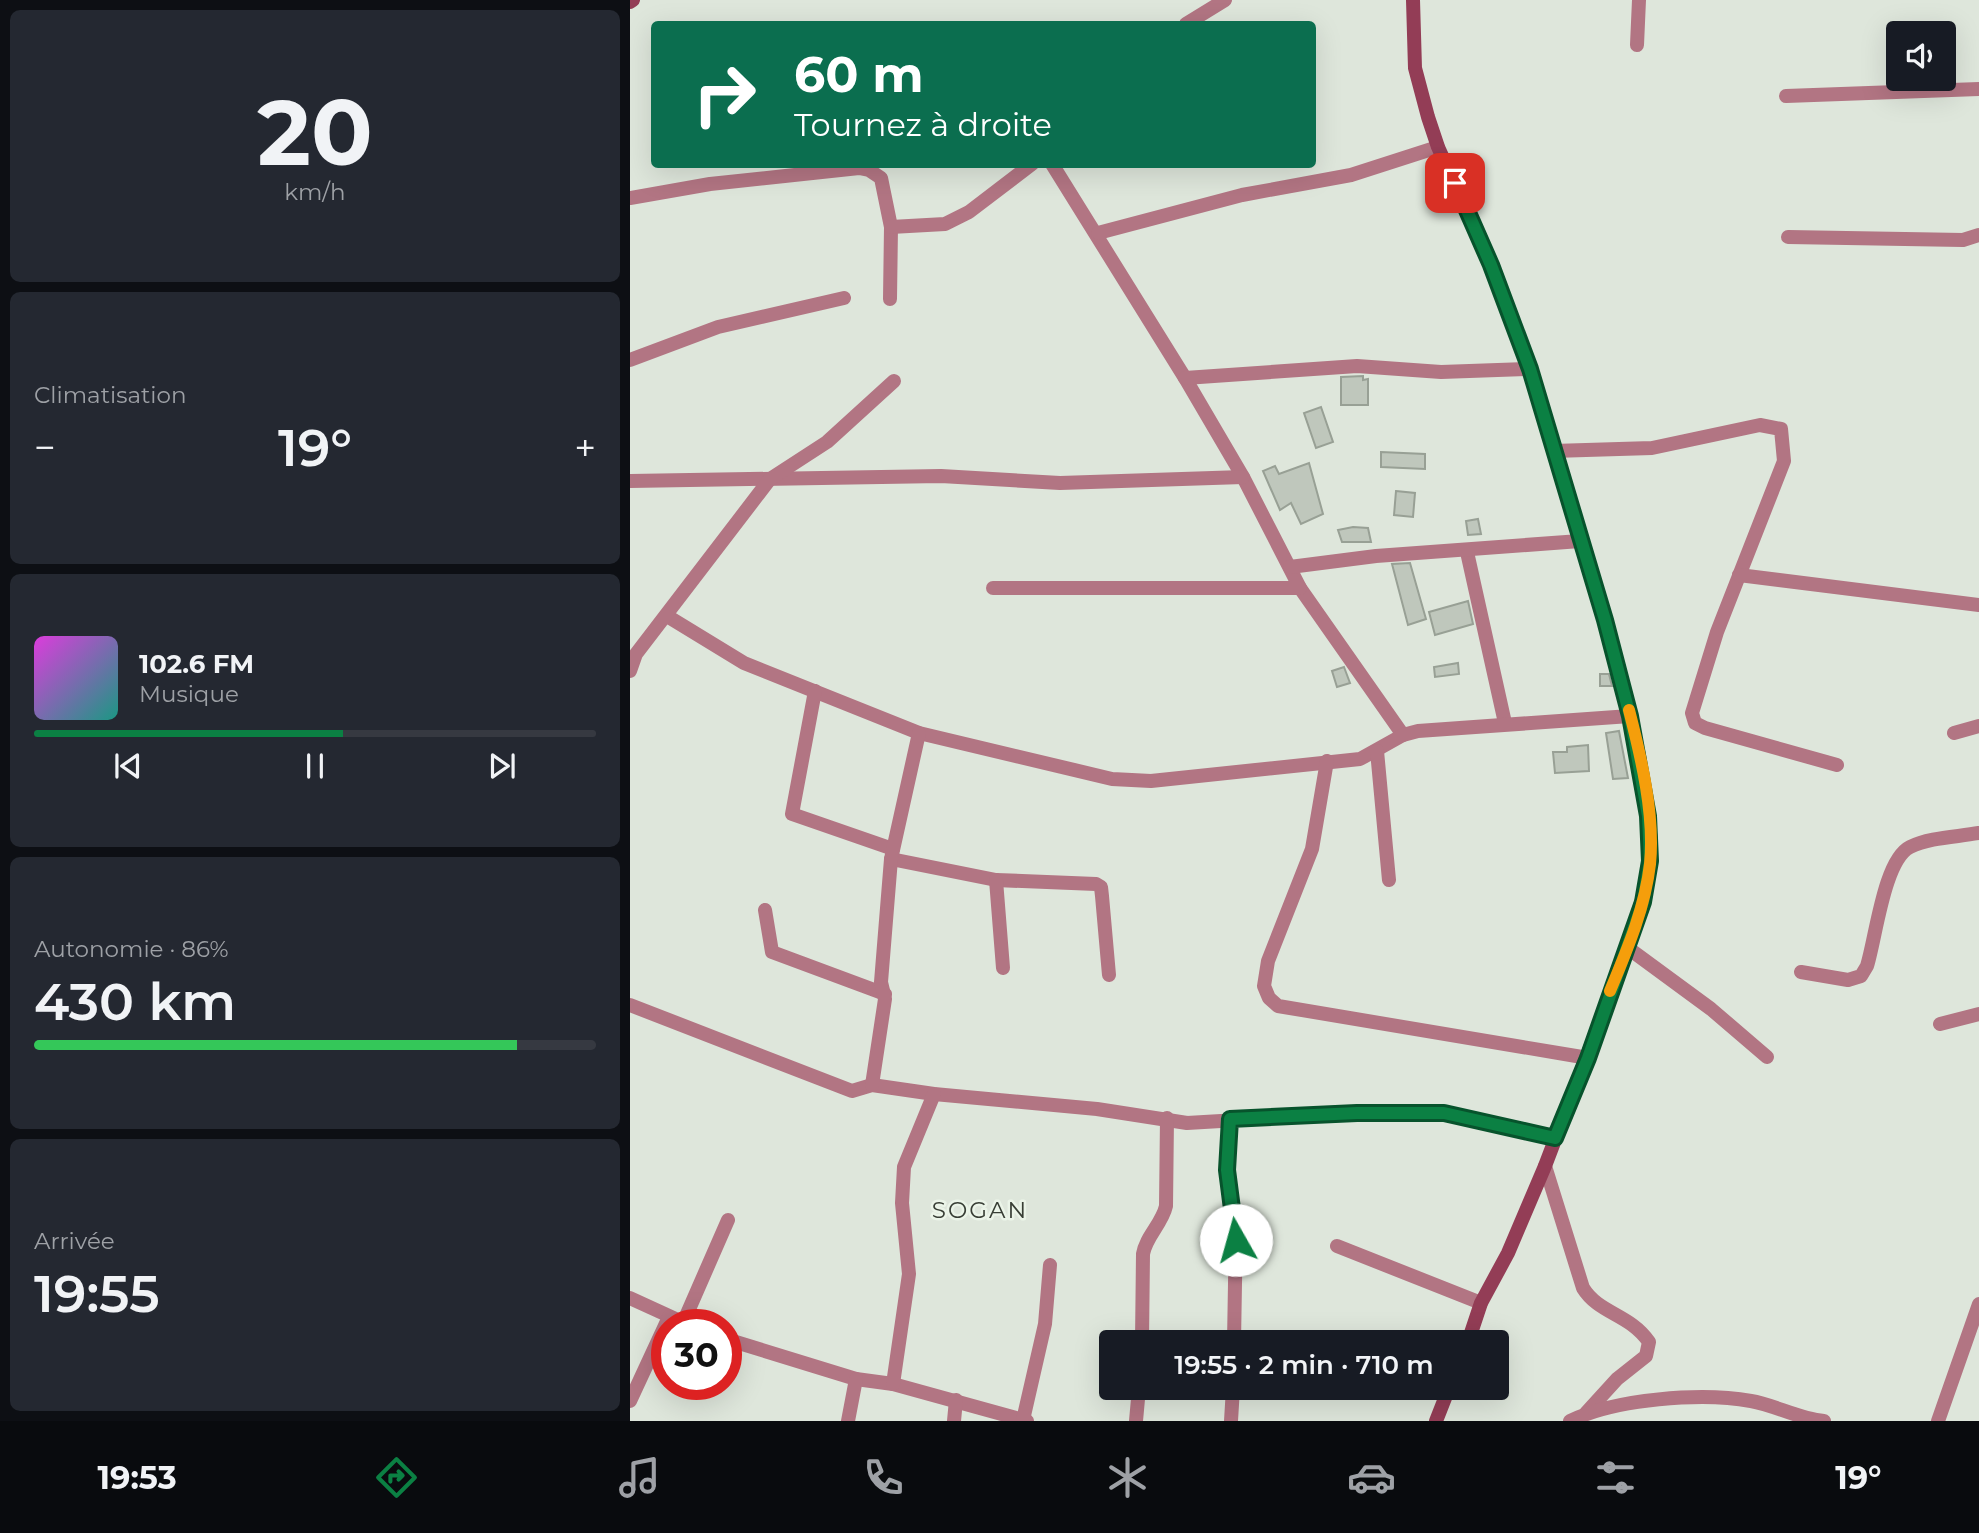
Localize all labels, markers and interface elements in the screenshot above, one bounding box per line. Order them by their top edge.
map controls [1886,21,1956,91]
button: sound [1886,21,1956,91]
text: 60 m [794,45,924,104]
icon: right [679,49,770,140]
text: 20 [257,77,373,188]
text: Tournez à droite [794,105,1052,144]
pin [1425,153,1485,213]
icon: arrive [1436,164,1474,202]
text: km/h [284,178,346,206]
text: Climatisation [34,381,186,409]
text: 19° [278,416,352,479]
text: − [34,424,56,471]
text: + [574,424,596,471]
text: 102.6 FM [139,648,254,680]
text: Musique [139,680,239,708]
icon: previous [109,747,147,785]
icon: pause [296,747,334,785]
icon: next [483,747,521,785]
text: Autonomie · 86% [34,935,229,963]
text: 430 km [34,970,236,1033]
district label: SOGAN [932,1196,1028,1224]
position arrow [1199,1203,1273,1277]
text: Arrivée [34,1227,115,1255]
text: 19:55 [34,1262,160,1325]
speed limit sign: 30 [651,1309,742,1400]
text: 19:55 · 2 min · 710 m [1174,1349,1434,1381]
icon: directions [372,1453,421,1502]
icon: music [615,1453,664,1502]
icon: phone [859,1453,908,1502]
icon: climate [1103,1453,1152,1502]
icon: car [1347,1453,1396,1502]
icon: filters [1591,1453,1640,1502]
text: 19:53 [97,1458,177,1497]
text: 19° [1835,1458,1881,1497]

